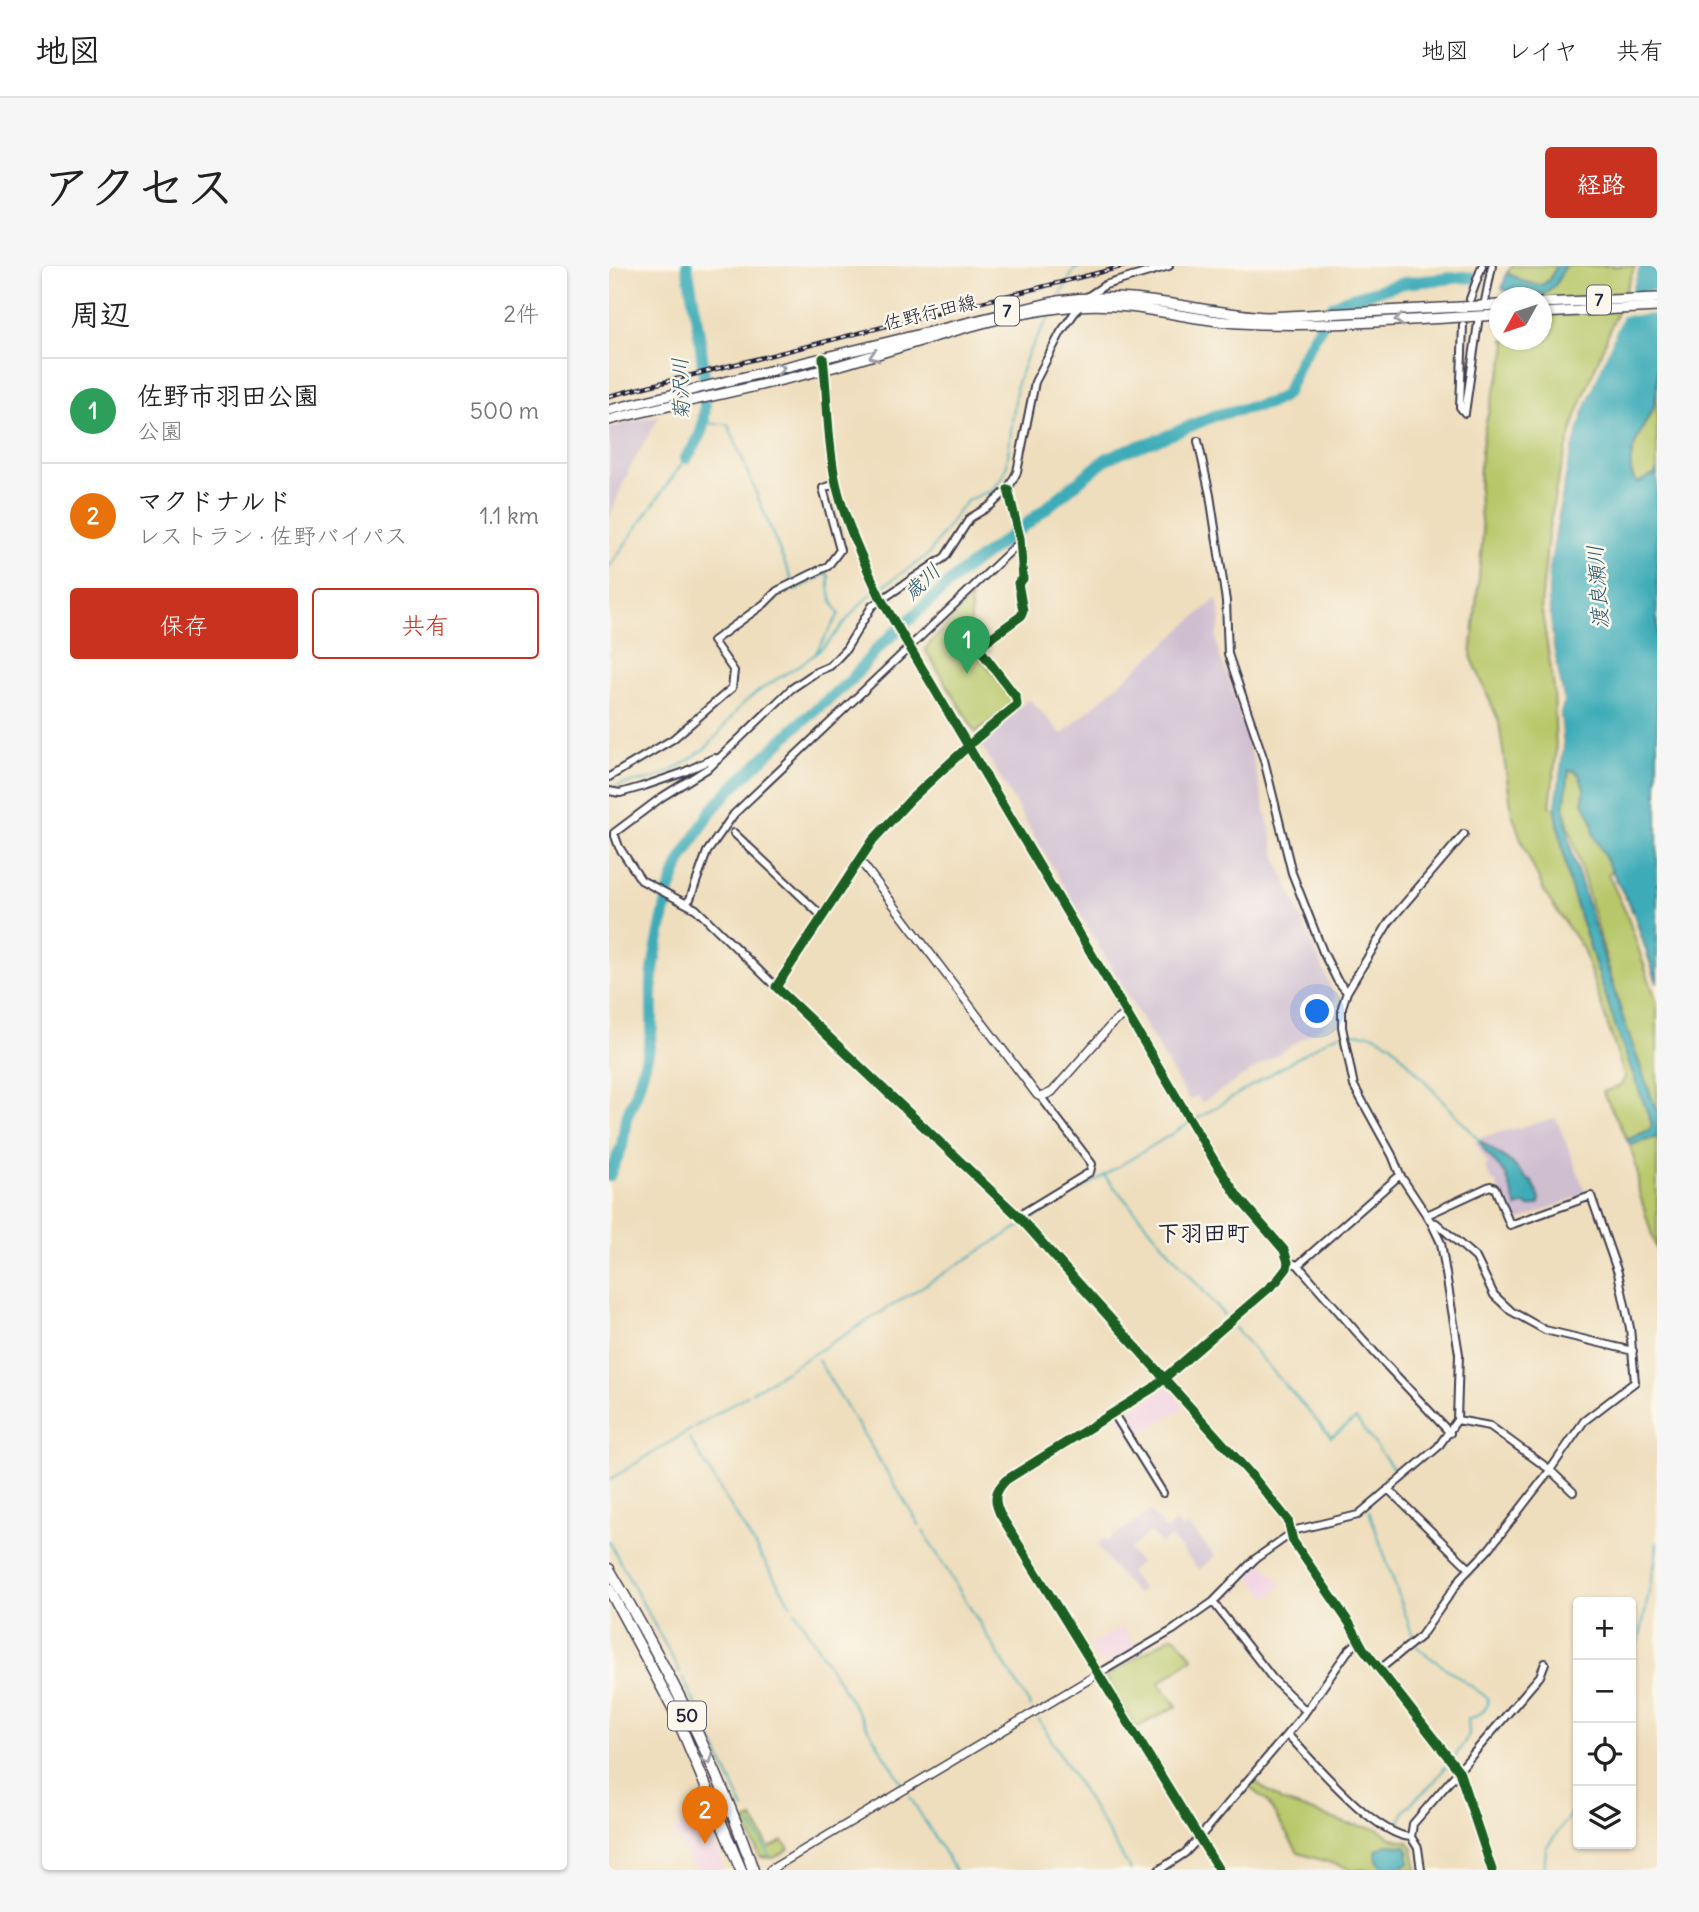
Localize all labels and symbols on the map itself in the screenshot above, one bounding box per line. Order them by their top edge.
road number: 7 [1587,285,1611,314]
north arrow [1489,287,1552,350]
street label: 佐野行田線 [881,289,979,335]
road number: 7 [995,297,1019,326]
one-way arrow [1394,313,1405,328]
one-way arrow [868,347,880,362]
water label: 菊沢川 [666,357,695,421]
one-way arrow [774,362,786,376]
water label: 渡良瀬川 [1581,544,1614,630]
water label: 歳川 [897,557,946,606]
pin: 1 [944,616,990,674]
your location [1300,994,1334,1028]
district label: 下羽田町 [1157,1218,1249,1247]
road number: 50 [668,1702,706,1730]
one-way arrow [700,1753,714,1765]
pin: 2 [682,1786,728,1844]

